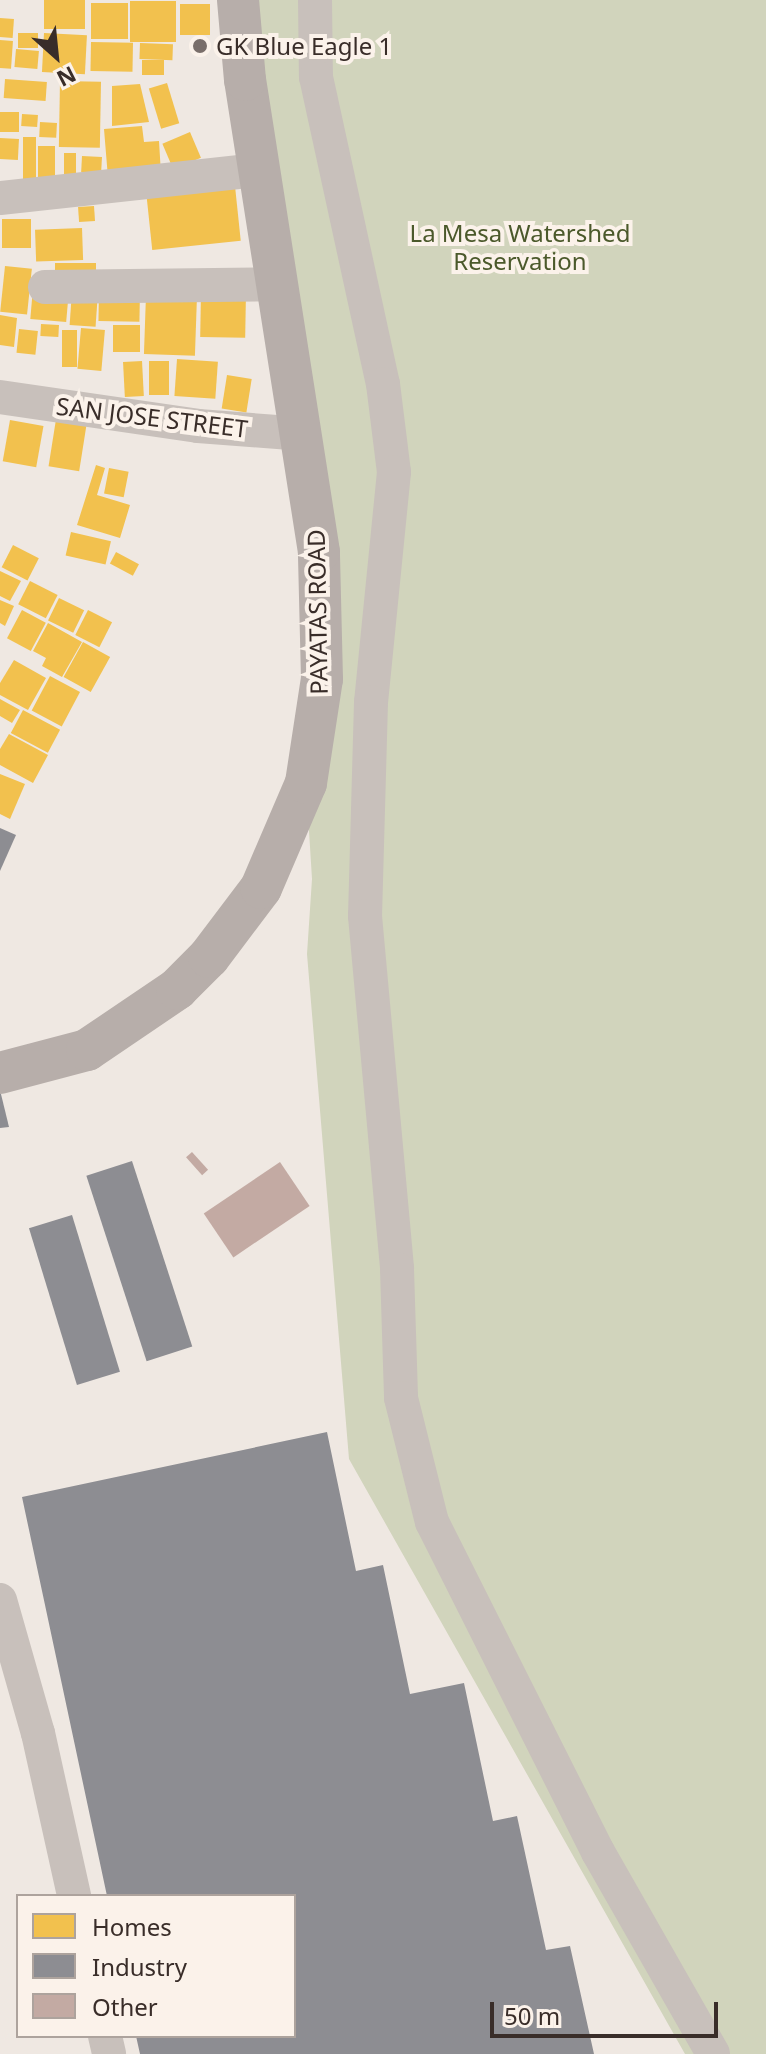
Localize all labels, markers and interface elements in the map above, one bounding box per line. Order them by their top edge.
north arrow [16,16,96,96]
place label: GK Blue Eagle 1 [216,32,392,60]
marker: GK Blue Eagle 1 [191,37,209,55]
text: N [52,60,82,95]
park label: La Mesa Watershed Reservation [410,219,630,275]
street label: SAN JOSE STREET [55,391,249,443]
street label: PAYATAS ROAD [301,529,333,695]
legend [16,1894,296,2038]
text: Homes [92,1910,172,1943]
text: Industry [92,1950,187,1983]
scale bar [494,1986,722,2036]
text: Other [92,1990,158,2023]
text: 50 m [504,1999,560,2032]

